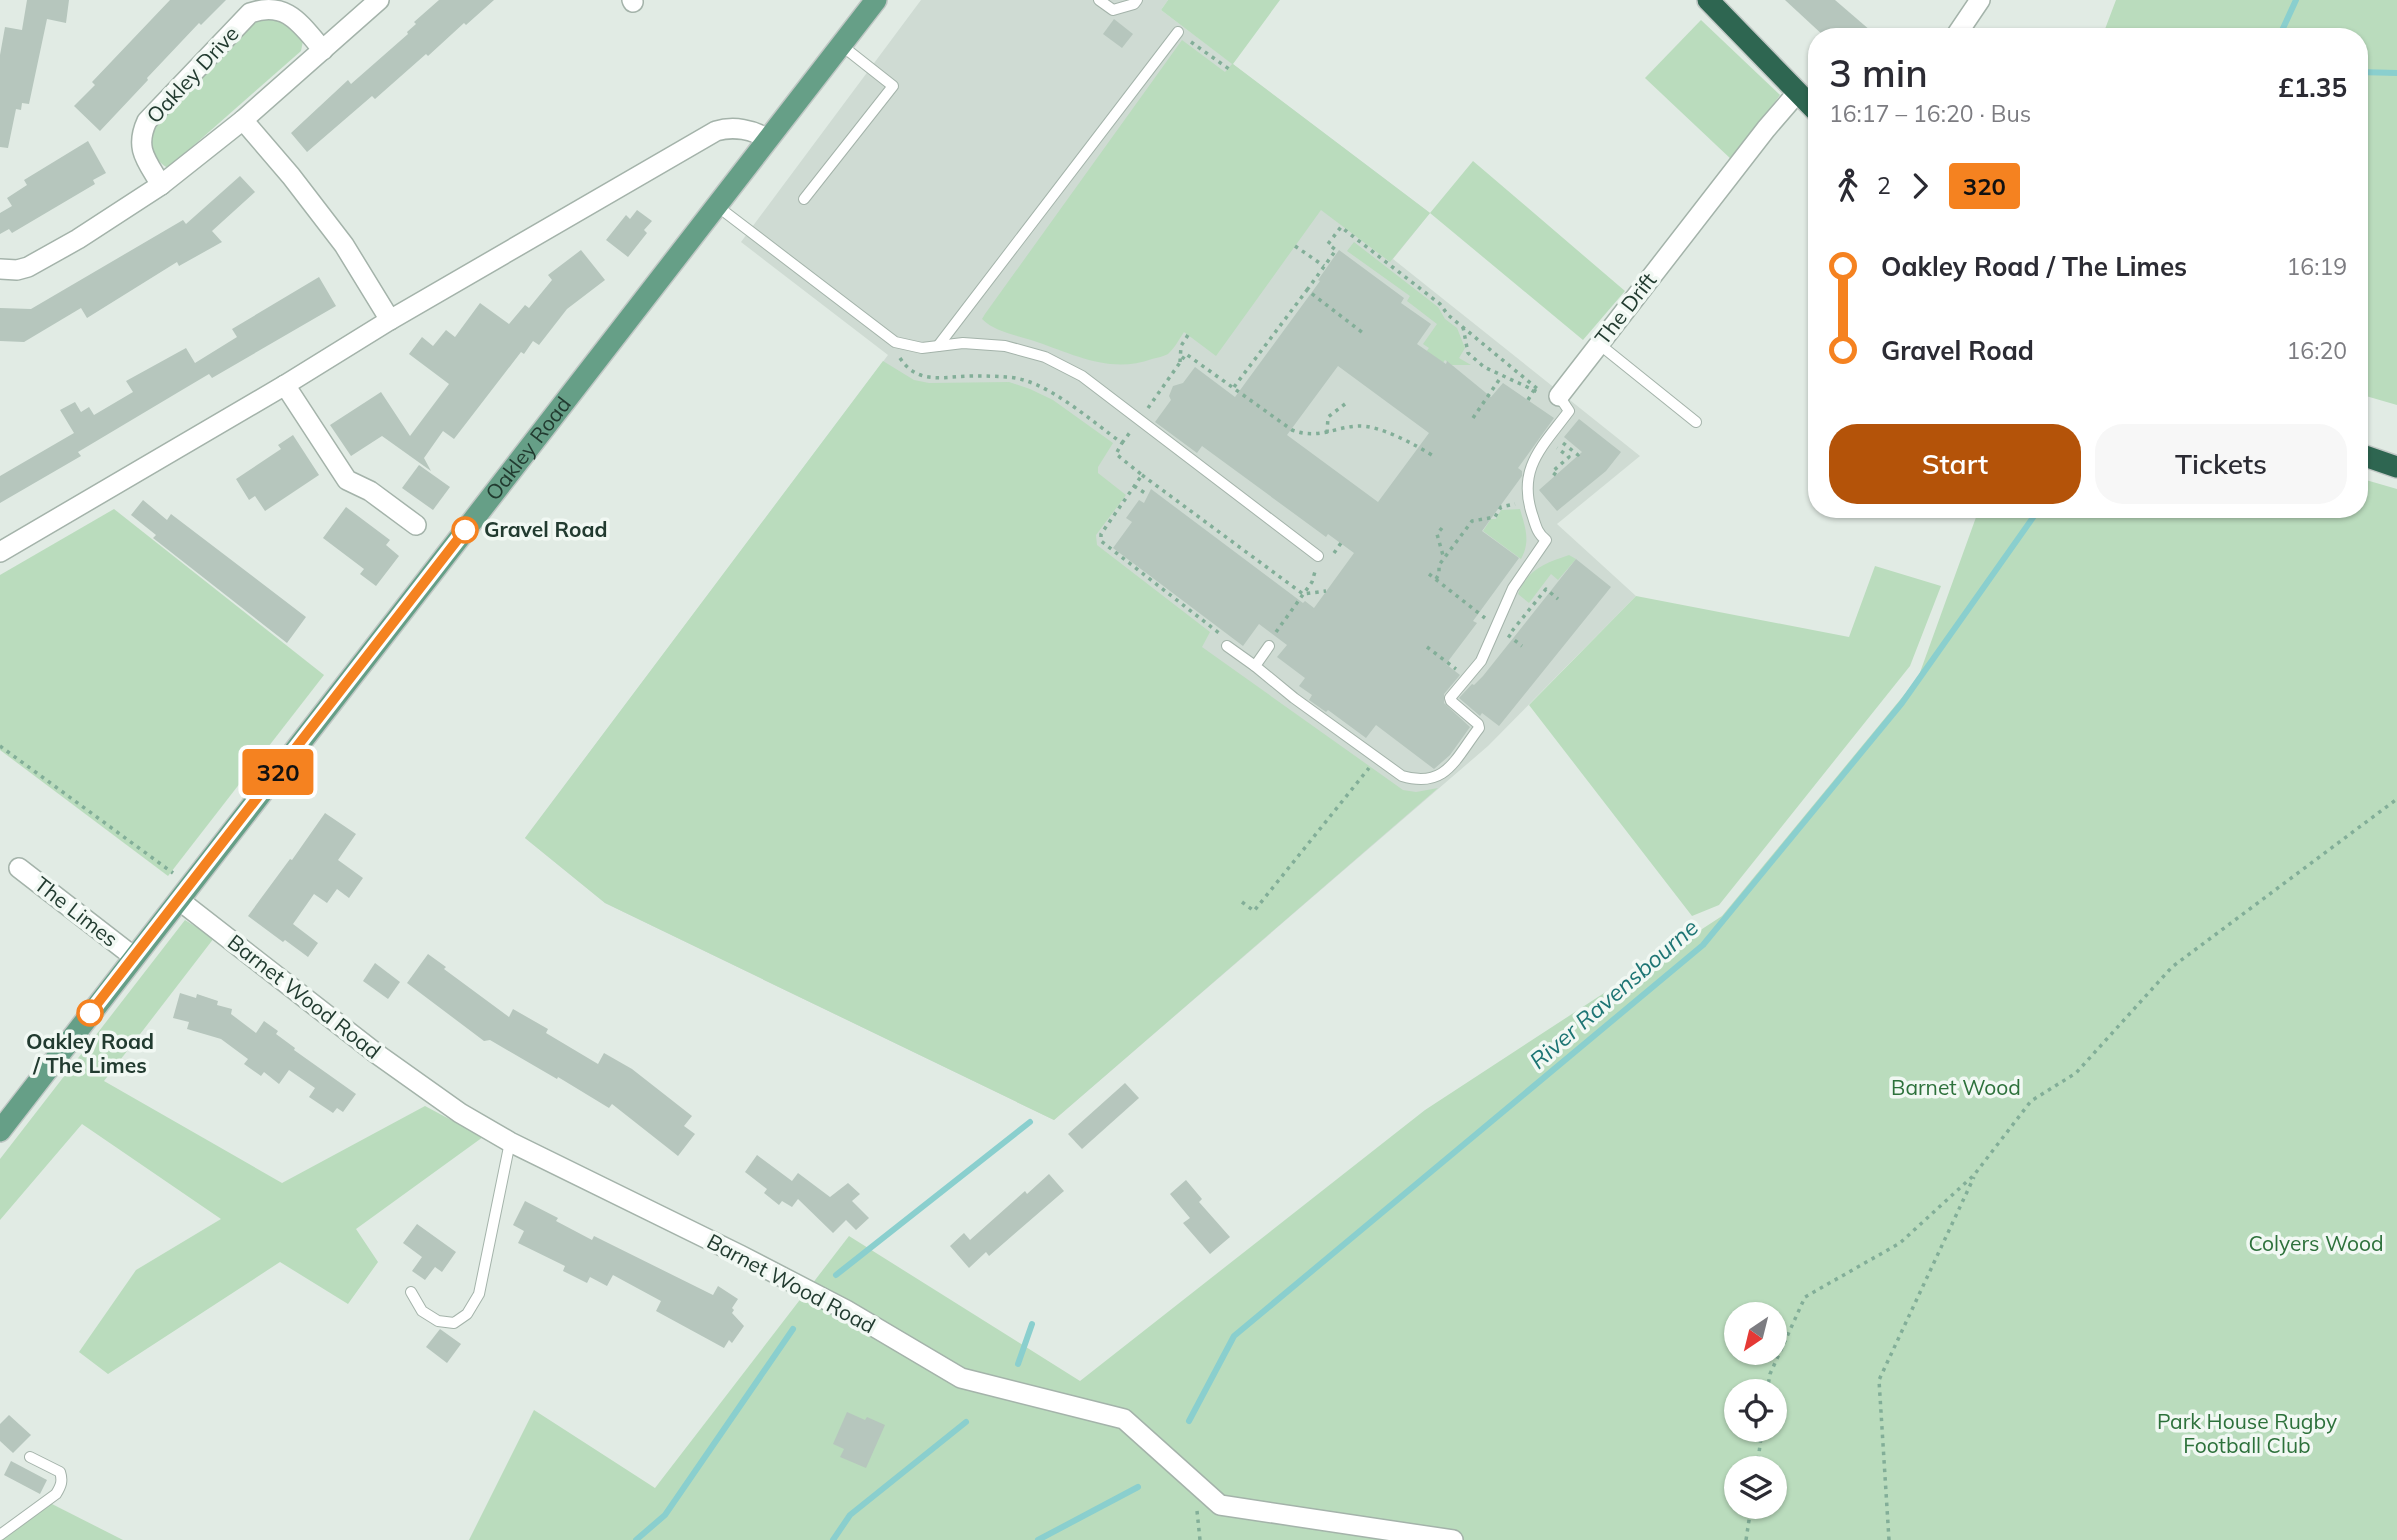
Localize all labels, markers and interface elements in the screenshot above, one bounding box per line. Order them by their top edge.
street label: Oakley Drive [141,20,244,128]
text: 3 min [1829,49,1928,97]
text: £1.35 [2278,71,2347,104]
text: 16:17 – 16:20 · Bus [1829,99,2031,128]
icon: walk [1829,167,1867,205]
icon: forward [1901,167,1939,205]
text: 2 [1877,171,1891,200]
text: 320 [1963,171,2006,201]
text: Oakley Road / The Limes [1881,250,2187,283]
text: 16:19 [2287,252,2347,281]
street label: The Drift [1589,267,1661,350]
text: Gravel Road [1881,334,2034,367]
text: 16:20 [2287,336,2347,365]
street label: Oakley Road [479,391,576,505]
button: Start [1829,424,2081,504]
button: Tickets [2095,424,2347,504]
place label: Gravel Road [484,516,608,542]
marker: Gravel Road [452,517,478,543]
line badge: 320 [238,749,318,795]
text: 320 [256,757,300,787]
street label: The Limes [30,871,123,952]
water label: River Ravensbourne [1523,913,1704,1075]
street label: Barnet Wood Road [223,928,386,1064]
marker: Oakley Road / The Limes [77,1000,103,1026]
place label: Oakley Road / The Limes [26,1028,154,1078]
park label: Barnet Wood [1891,1074,2021,1100]
street label: Barnet Wood Road [703,1228,880,1338]
park label: Colyers Wood [2248,1230,2384,1256]
north arrow [1724,1302,1787,1365]
map controls [1724,1302,1787,1519]
button: locate [1724,1379,1787,1442]
park label: Park House Rugby Football Club [2157,1408,2337,1458]
button: layers [1724,1456,1787,1519]

